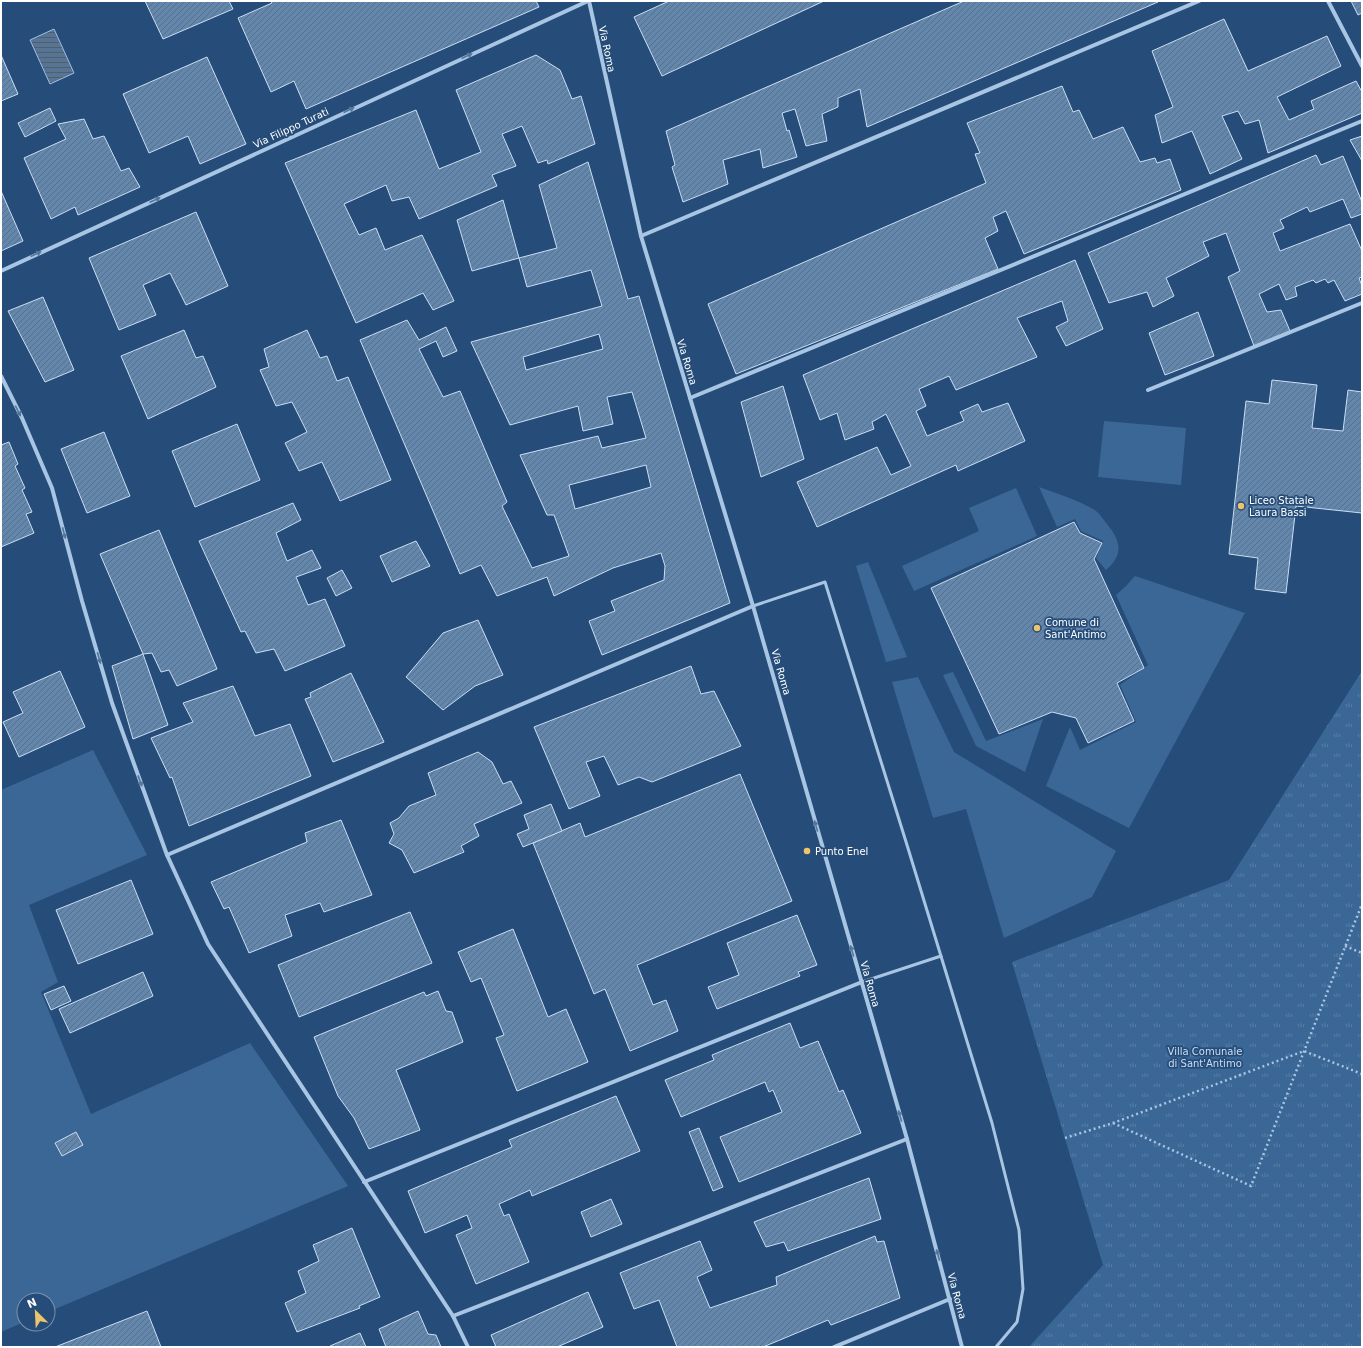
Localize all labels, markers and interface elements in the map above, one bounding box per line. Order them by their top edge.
street label: Via Roma [597,25,617,73]
one-way arrow [461,53,473,59]
street label: Via Filippo Turati [252,106,330,150]
one-way arrow [343,107,355,114]
one-way arrow [149,197,160,203]
one-way arrow [31,251,42,257]
street label: Via Roma [675,338,699,386]
one-way arrow [15,405,22,417]
place label: Liceo Statale Laura Bassi [1249,495,1314,518]
marker: Liceo Statale Laura Bassi [1236,501,1246,511]
one-way arrow [61,526,67,539]
place label: Comune di Sant'Antimo [1045,617,1106,640]
marker: Comune di Sant'Antimo [1032,623,1042,633]
street label: Via Roma [769,648,793,696]
one-way arrow [96,652,102,664]
one-way arrow [138,775,144,787]
one-way arrow [813,820,819,832]
marker: Punto Enel [802,846,812,856]
place label: Punto Enel [815,846,868,857]
one-way arrow [849,945,855,957]
street label: Via Roma [858,960,882,1008]
park label: Villa Comunale di Sant'Antimo [1168,1046,1242,1069]
one-way arrow [897,1110,903,1122]
one-way arrow [935,1249,941,1261]
street label: Via Roma [946,1272,968,1320]
north arrow [16,1292,56,1332]
text: N [25,1296,39,1311]

